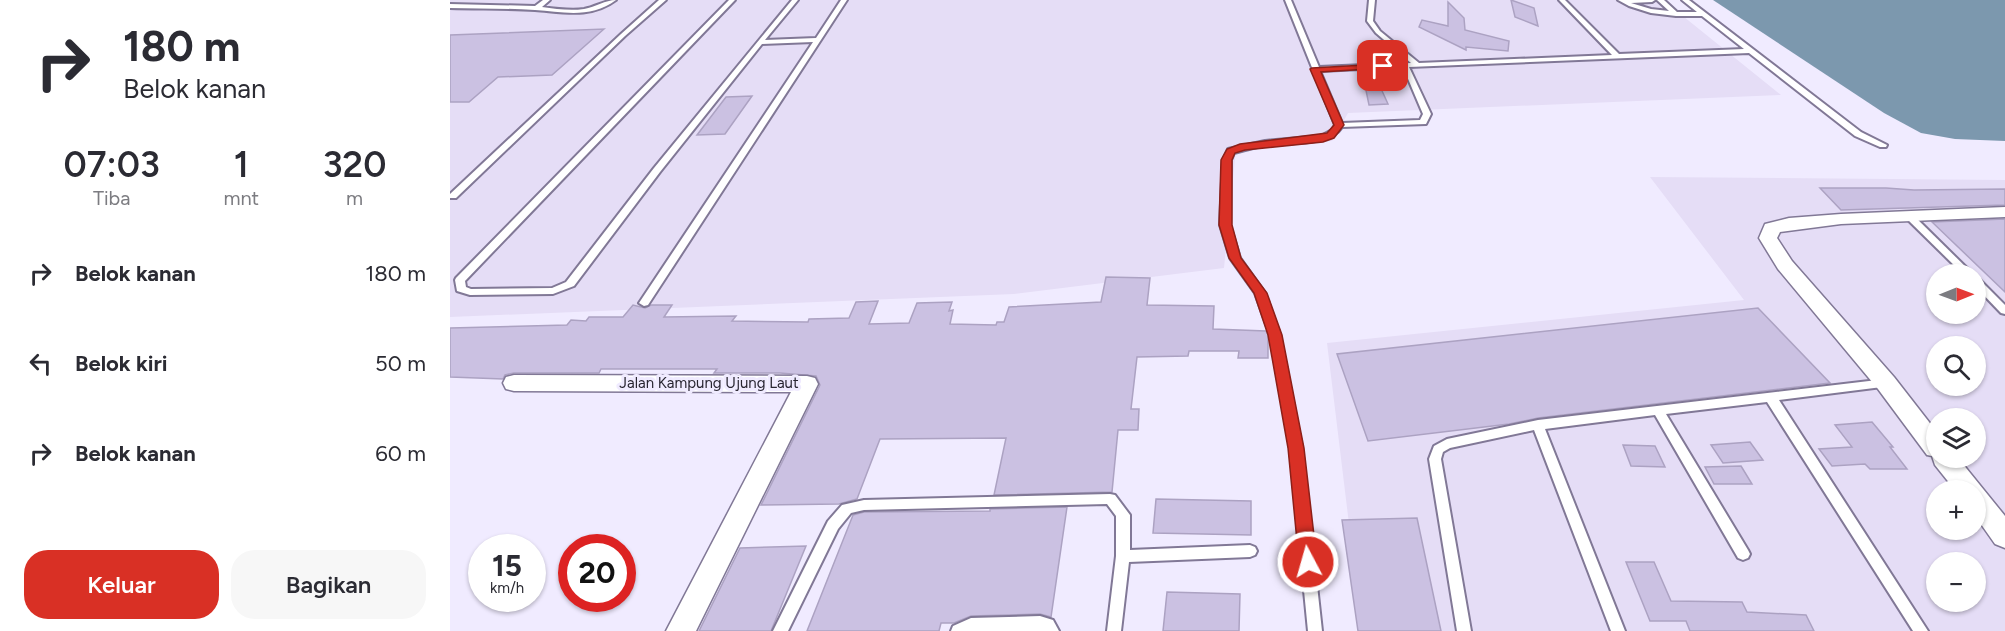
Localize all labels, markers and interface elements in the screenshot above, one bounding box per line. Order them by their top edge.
text: 180 m [123,21,240,72]
icon: right [24,24,102,102]
pin [1357,40,1408,91]
icon: arrive [1366,49,1399,82]
text: Belok kanan [123,72,266,105]
text: 07:03 [64,143,160,186]
text: 1 [234,143,249,186]
text: 320 [323,143,386,186]
text: Tiba [93,186,130,210]
text: mnt [223,186,259,210]
text: m [346,186,363,210]
icon: right [24,257,57,290]
text: Belok kanan [75,260,196,287]
text: 180 m [365,260,426,287]
north arrow [1926,264,1986,324]
map controls [1926,264,1986,612]
button: search [1926,336,1986,396]
icon: left [24,347,57,380]
text: Belok kiri [75,350,168,377]
text: 50 m [375,350,426,377]
street label: Jalan Kampung Ujung Laut [619,374,799,392]
button: layers [1926,408,1986,468]
icon: right [24,437,57,470]
text: Belok kanan [75,440,196,467]
text: 60 m [375,440,426,467]
button: + [1926,480,1986,540]
position arrow [1276,530,1340,594]
speed limit sign: 20 [558,534,636,612]
text: 15 [492,547,522,584]
button: Keluar [24,550,219,619]
button: Bagikan [231,550,426,619]
button: − [1926,552,1986,612]
text: km/h [490,579,524,597]

